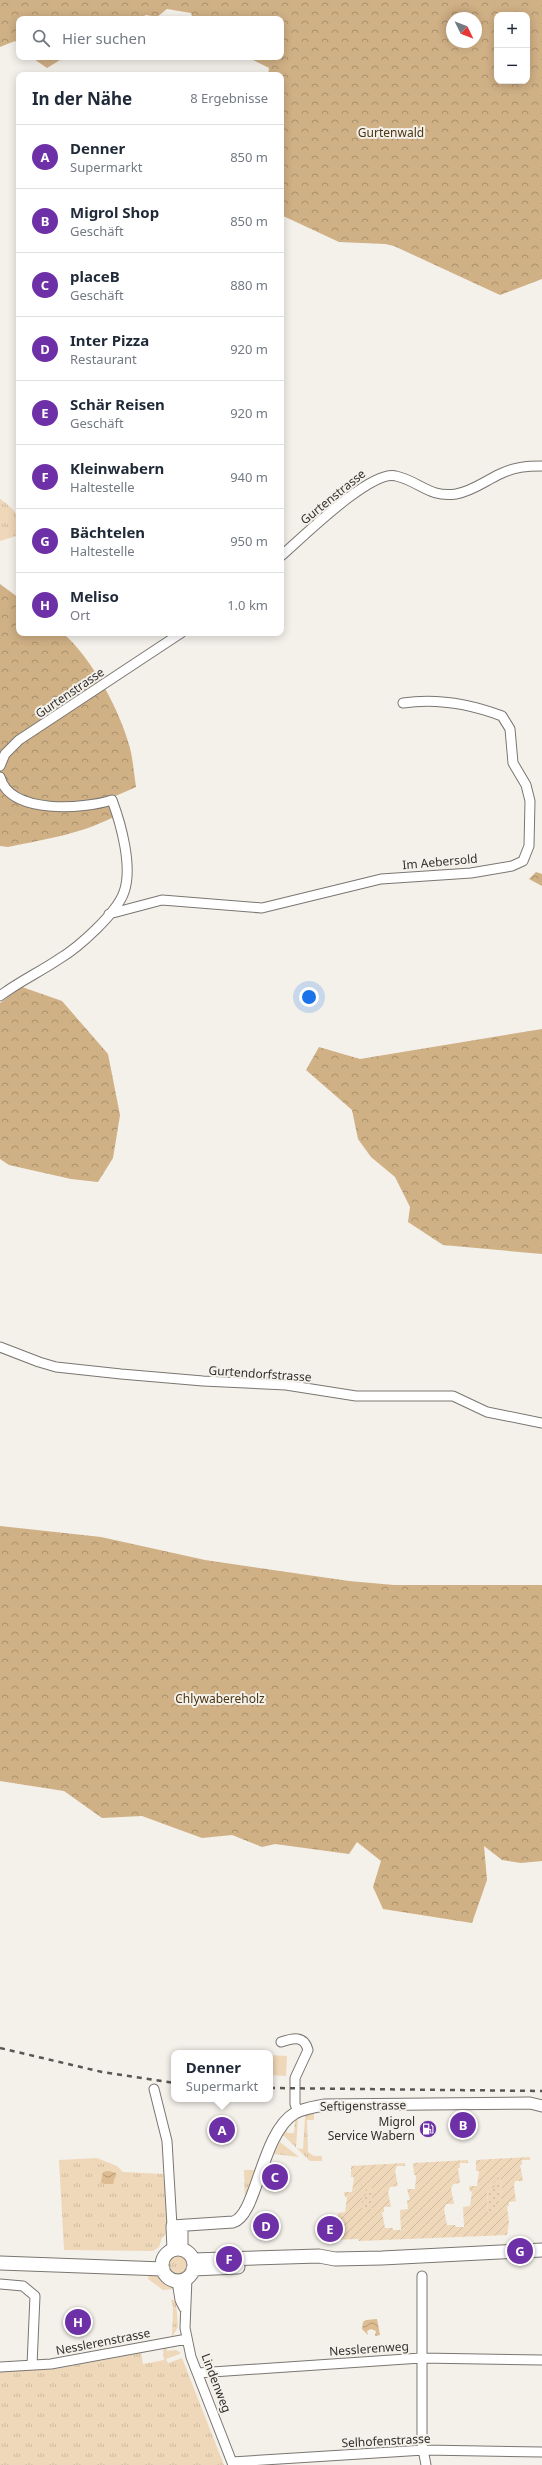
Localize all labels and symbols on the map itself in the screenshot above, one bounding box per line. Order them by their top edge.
north arrow [446,12,482,48]
park label: Gurtenwald [358,124,424,141]
street label: Gurtenstrasse [296,465,369,528]
street label: Gurtenstrasse [32,663,108,722]
street label: Im Aebersold [402,850,478,873]
your location [299,987,319,1007]
street label: Gurtendorfstrasse [208,1361,312,1386]
park label: Chlywabereholz [175,1690,265,1707]
street label: Seftigenstrasse [320,2096,406,2115]
pin: B [450,2110,476,2140]
place label: Migrol Service Wabern [328,2113,415,2144]
pin: A [209,2115,235,2145]
fuel station icon: Migrol Service Wabern [418,2119,438,2139]
pin: C [262,2162,288,2192]
pin: D [253,2211,279,2241]
pin: E [317,2214,343,2244]
pin: G [507,2236,533,2266]
pin: F [216,2244,242,2274]
pin: H [65,2307,91,2337]
street label: Nesslerenstrasse [54,2324,152,2359]
street label: Nesslerenweg [329,2337,409,2360]
street label: Lindenweg [197,2351,236,2415]
street label: Selhofenstrasse [341,2430,431,2451]

